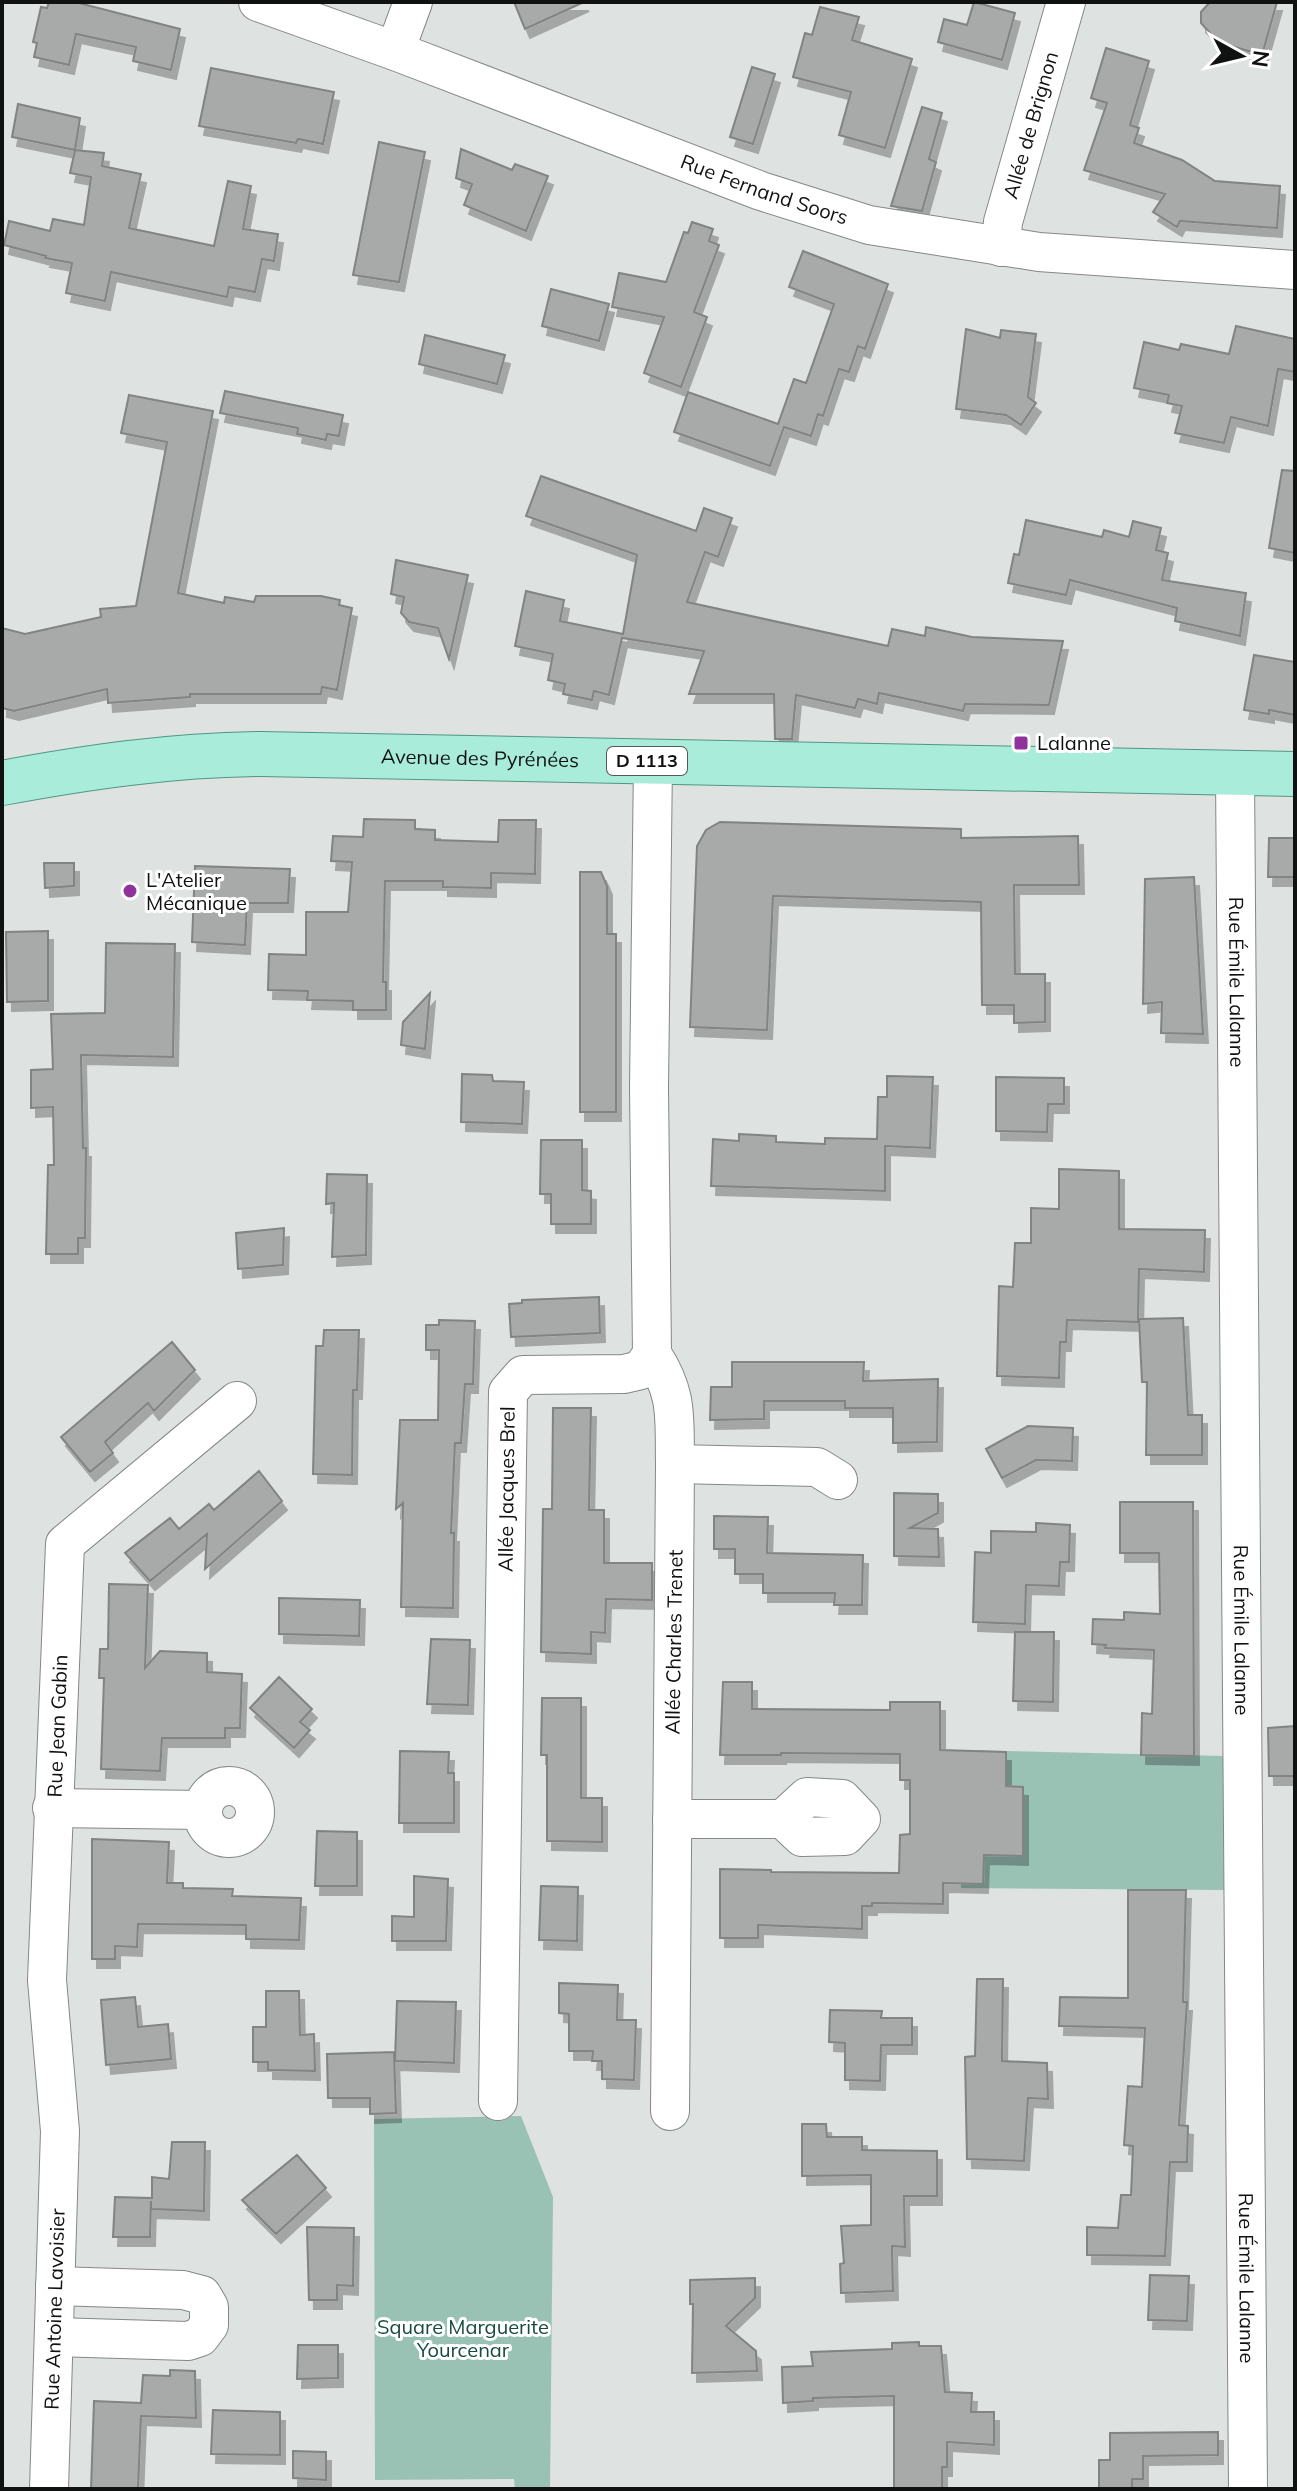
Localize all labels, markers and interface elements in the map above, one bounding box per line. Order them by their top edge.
north arrow [1201,16,1281,96]
street label: Allée de Brignon [997,48,1063,201]
text: N [1246,49,1276,69]
street label: Rue Fernand Soors [677,148,851,230]
place label: Lalanne [1037,730,1111,755]
marker: Lalanne [1012,734,1030,752]
street label: Avenue des Pyrénées [381,743,579,772]
road number: D 1113 [607,747,687,775]
place label: L'Atelier Mécanique [146,867,247,915]
marker: L'Atelier Mécanique [121,882,139,900]
street label: Rue Émile Lalanne [1224,897,1250,1067]
street label: Allée Jacques Brel [492,1406,520,1572]
street label: Rue Émile Lalanne [1229,1545,1255,1715]
street label: Allée Charles Trenet [659,1549,688,1735]
street label: Rue Jean Gabin [42,1654,72,1798]
street label: Rue Émile Lalanne [1234,2193,1260,2363]
street label: Rue Antoine Lavoisier [38,2207,70,2410]
park label: Square Marguerite Yourcenar [377,2314,549,2362]

